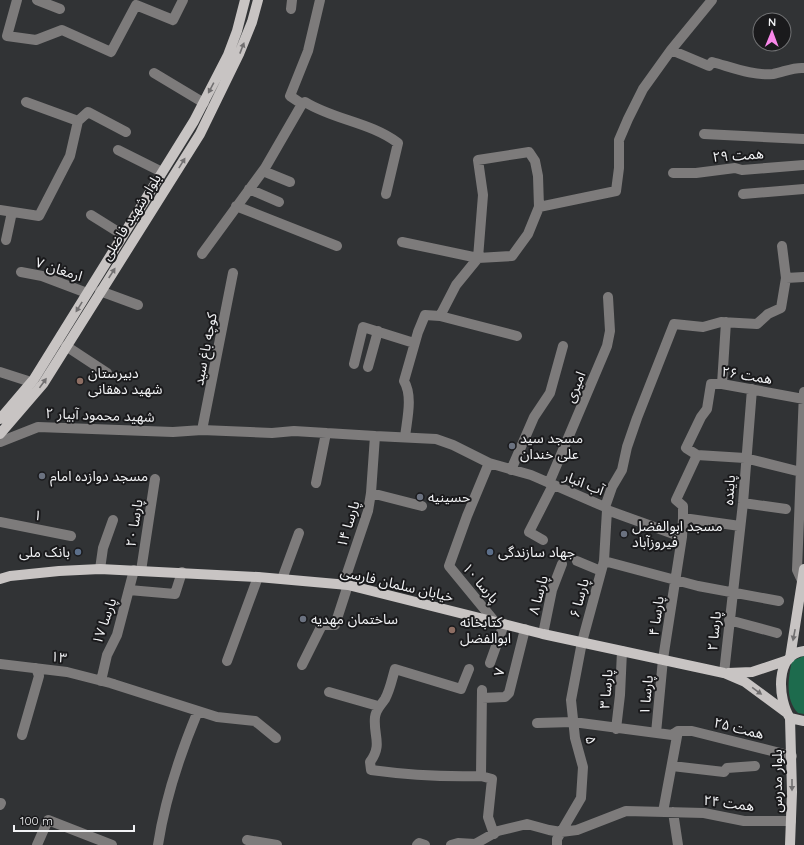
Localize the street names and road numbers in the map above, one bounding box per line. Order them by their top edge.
street label: همت ۲۹ [712,144,764,166]
street label: بلوار شهید فاضلی [97,170,165,264]
street label: ارمغان ۷ [33,253,85,285]
street label: کوچه باغ سید [189,311,223,387]
street label: همت ۲۶ [720,362,774,388]
street label: امیری [561,369,589,405]
street label: شهید محمود آبیار ۲ [45,404,155,426]
street label: آب انبار [560,466,608,500]
street label: پاینده [719,474,740,506]
street label: پارسا ۲۰ [121,498,148,548]
street label: پارسا ۱۴ [332,498,365,550]
street label: ۱ [32,505,44,525]
street label: پارسا ۱۰ [458,559,503,608]
street label: خیابان سلمان فارسی [339,562,455,606]
street label: پارسا ۸ [524,573,553,617]
street label: پارسا ۶ [565,576,594,620]
street label: پارسا ۱۷ [88,595,121,647]
street label: پارسا ۴ [644,595,669,637]
street label: پارسا ۲ [703,610,726,652]
street label: ۱۳ [50,647,68,667]
street label: ۷ [489,666,509,678]
street label: پارسا ۳ [595,668,618,710]
street label: پارسا ۱ [635,674,658,716]
street label: همت ۲۵ [712,713,766,743]
street label: ۵ [581,734,601,746]
street label: بلوار مدرس [768,749,786,813]
street label: همت ۲۴ [702,791,756,815]

